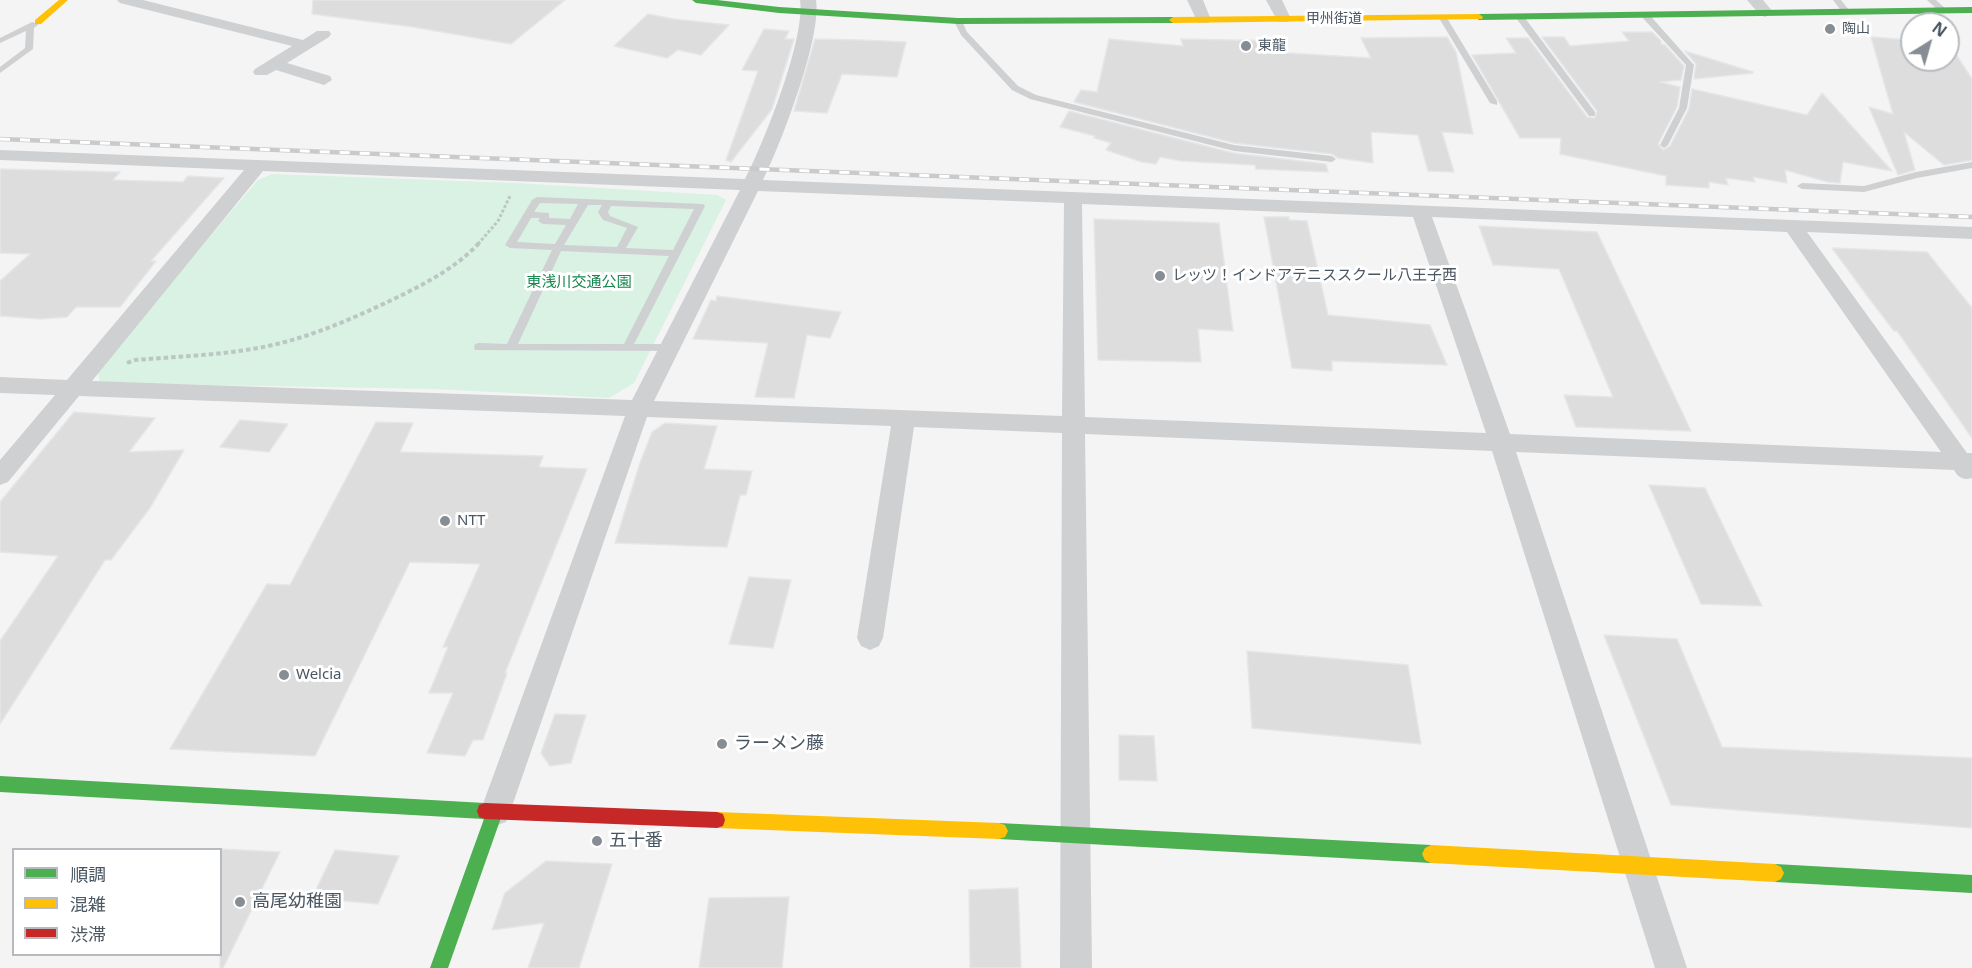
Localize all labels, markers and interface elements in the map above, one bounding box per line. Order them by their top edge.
street label: 甲州街道 [1306,11,1362,27]
north arrow [1900,12,1960,72]
text: N [1928,17,1951,42]
place label: 陶山 [1842,21,1870,37]
marker: 陶山 [1823,22,1837,36]
place label: 東龍 [1258,38,1286,54]
marker: 東龍 [1239,39,1253,53]
place label: レッツ！インドアテニススクール八王子西 [1172,267,1457,285]
marker: レッツ！インドアテニススクール八王子西 [1153,269,1167,283]
park label: 東浅川交通公園 [527,274,631,292]
place label: NTT [457,512,485,530]
marker: NTT [438,514,452,528]
place label: Welcia [296,666,341,684]
marker: Welcia [277,668,291,682]
place label: ラーメン藤 [734,733,824,755]
marker: ラーメン藤 [715,737,729,751]
place label: 五十番 [609,830,663,852]
marker: 五十番 [590,834,604,848]
legend [12,848,222,956]
text: 順調 [70,862,106,886]
place label: 高尾幼稚園 [252,891,342,913]
text: 混雑 [70,892,106,916]
marker: 高尾幼稚園 [233,895,247,909]
text: 渋滞 [70,922,106,946]

